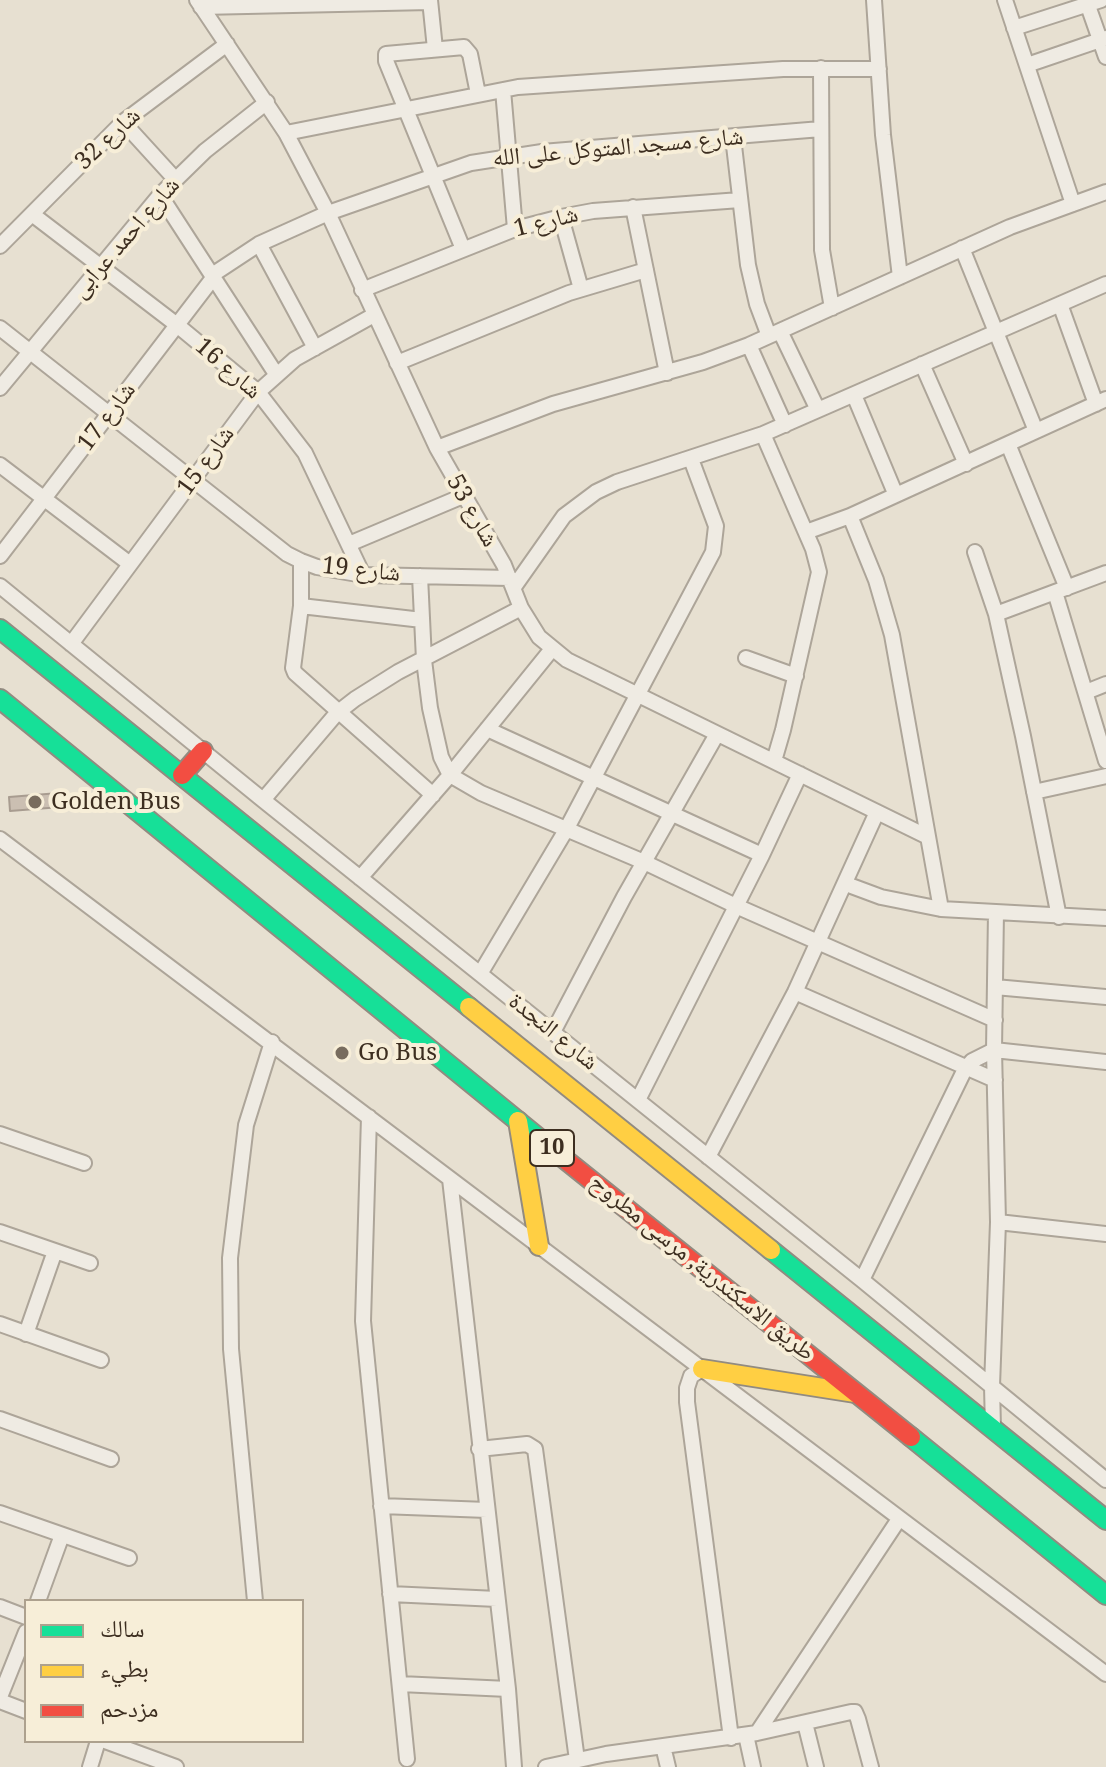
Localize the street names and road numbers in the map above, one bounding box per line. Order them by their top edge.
street label: شارع 32 [69,102,147,176]
street label: شارع مسجد المتوكل على الله [491,123,745,173]
street label: شارع احمد عرابى [66,172,186,304]
street label: شارع 1 [511,200,581,244]
street label: شارع 16 [189,332,267,406]
street label: شارع 17 [72,377,142,457]
street label: شارع 15 [171,421,241,501]
street label: شارع 53 [440,470,504,552]
street label: شارع 19 [320,552,402,588]
street label: شارع النجدة [502,987,604,1077]
road number: 10 [530,1130,574,1166]
street label: طريق الاسكندرية, مرسى مطروح [584,1168,820,1368]

